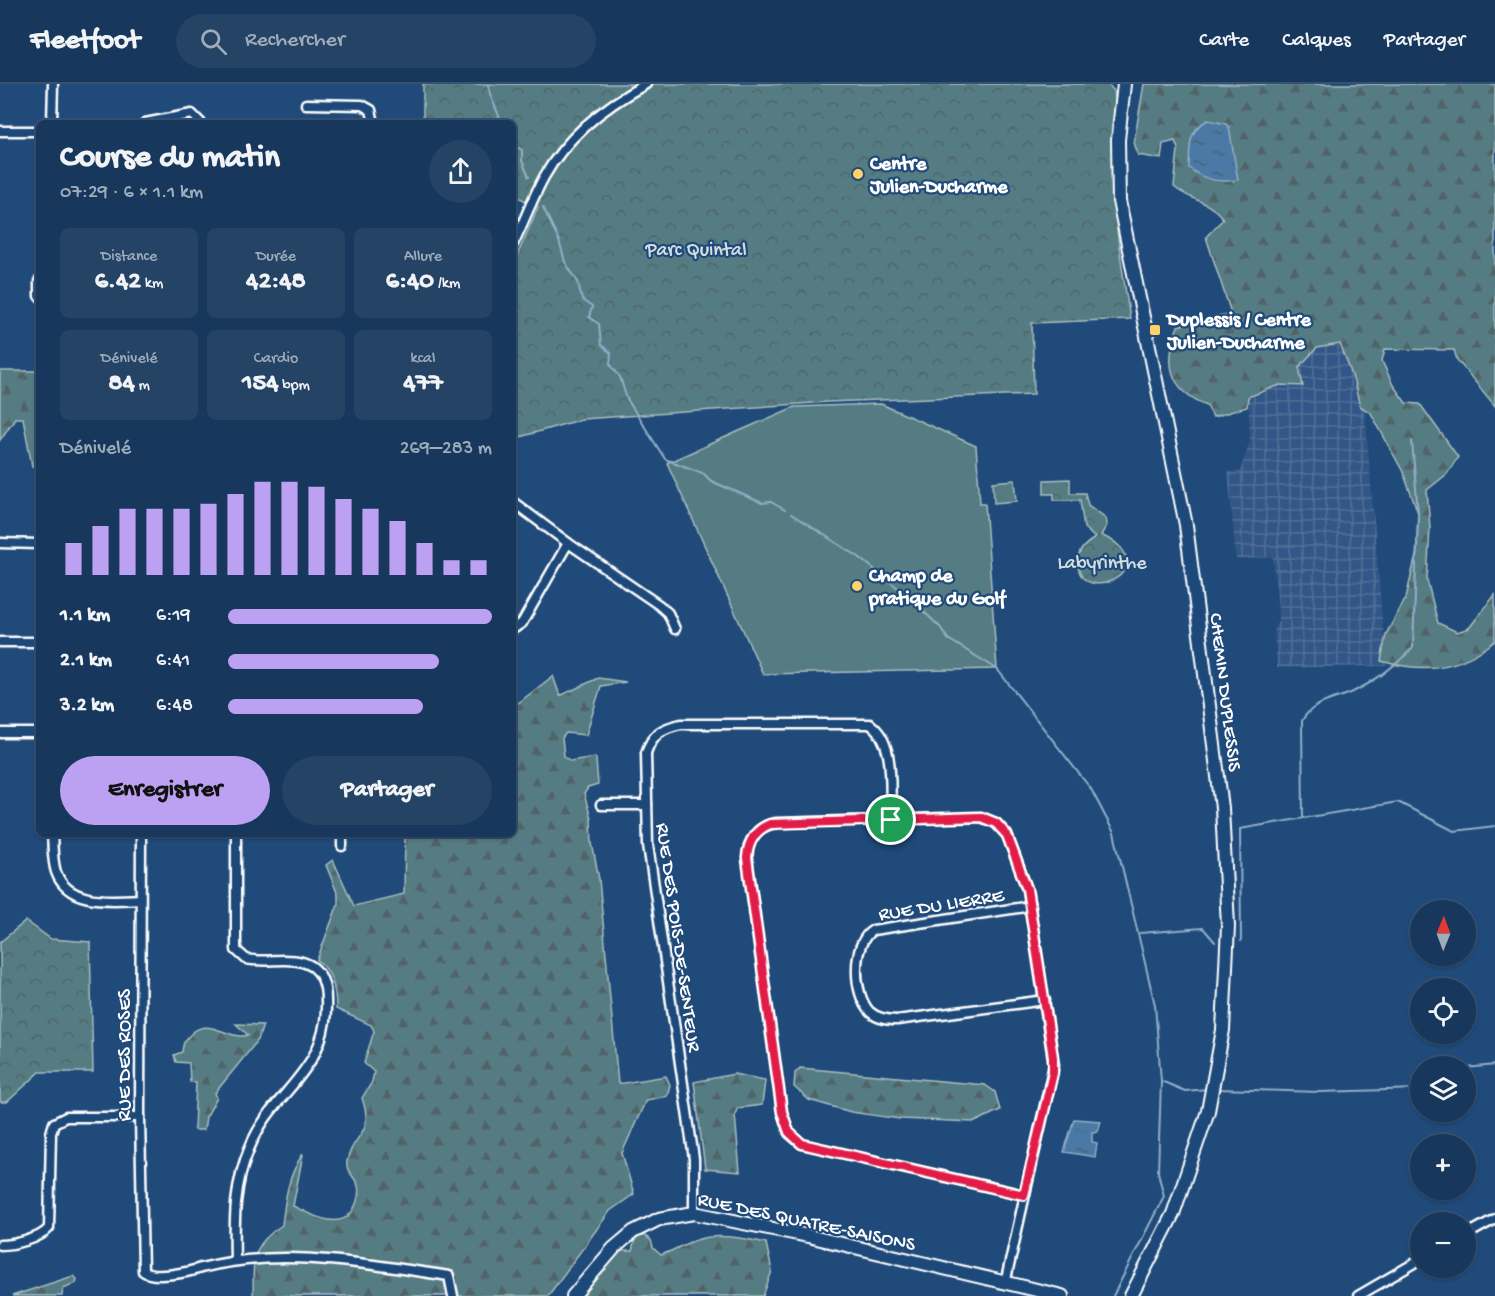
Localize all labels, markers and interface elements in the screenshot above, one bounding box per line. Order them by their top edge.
search box [176,14,596,68]
text: Fleetfoot [30,25,140,58]
icon: search [197,25,230,58]
text: Rechercher [245,28,345,54]
text: Carte [1199,29,1249,54]
text: Calques [1282,29,1351,54]
text: Partager [1384,29,1465,54]
text: Course du matin [60,140,280,178]
button: share [429,140,492,203]
place label: Centre Julien-Ducharme [869,154,1008,200]
marker: Centre Julien-Ducharme [851,167,865,181]
text: 07:29 · 6 × 1.1 km [60,182,203,205]
park label: Parc Quintal [644,240,747,263]
text: Distance [101,248,157,267]
text: Durée [256,248,296,267]
text: Allure [404,248,442,267]
text: 6.42 [95,267,141,298]
text: 42:48 [246,267,306,298]
text: 6:40 [386,267,434,298]
text: km [141,275,163,294]
text: /km [434,275,460,294]
place label: Duplessis / Centre Julien-Ducharme [1165,310,1312,356]
marker: Duplessis / Centre Julien-Ducharme [1148,323,1162,337]
text: Dénivelé [101,350,157,369]
text: Cardio [254,350,298,369]
text: kcal [411,350,435,369]
text: 84 [108,369,135,400]
text: 154 [242,369,279,400]
text: 477 [403,369,443,400]
text: m [135,377,150,396]
text: bpm [279,377,310,396]
text: Dénivelé [60,438,131,461]
text: 269–283 m [400,438,492,461]
park label: Labyrinthe [1058,553,1147,576]
place label: Champ de pratique du Golf [868,566,1007,612]
marker: Champ de pratique du Golf [850,579,864,593]
text: 1.1 km [60,605,110,628]
text: 6:19 [156,605,191,628]
street label: CHEMIN DUPLESSIS [1202,612,1245,774]
text: 2.1 km [60,650,112,673]
text: 6:41 [156,650,190,673]
text: 3.2 km [60,695,114,718]
text: 6:48 [156,695,193,718]
button: Enregistrer [60,756,270,825]
button: Partager [282,756,492,825]
pin [865,794,916,845]
icon: arrive [874,803,907,836]
street label: RUE DES POIS-DE-SENTEUR [649,822,704,1055]
street label: RUE DU LIERRE [877,885,1007,928]
north arrow [1410,900,1476,966]
map controls [1410,900,1476,1278]
button: locate [1410,978,1476,1044]
street label: RUE DES ROSES [115,988,138,1121]
button: layers [1410,1056,1476,1122]
button: + [1410,1134,1476,1200]
street label: RUE DES QUATRE-SAISONS [695,1189,918,1258]
button: − [1410,1212,1476,1278]

